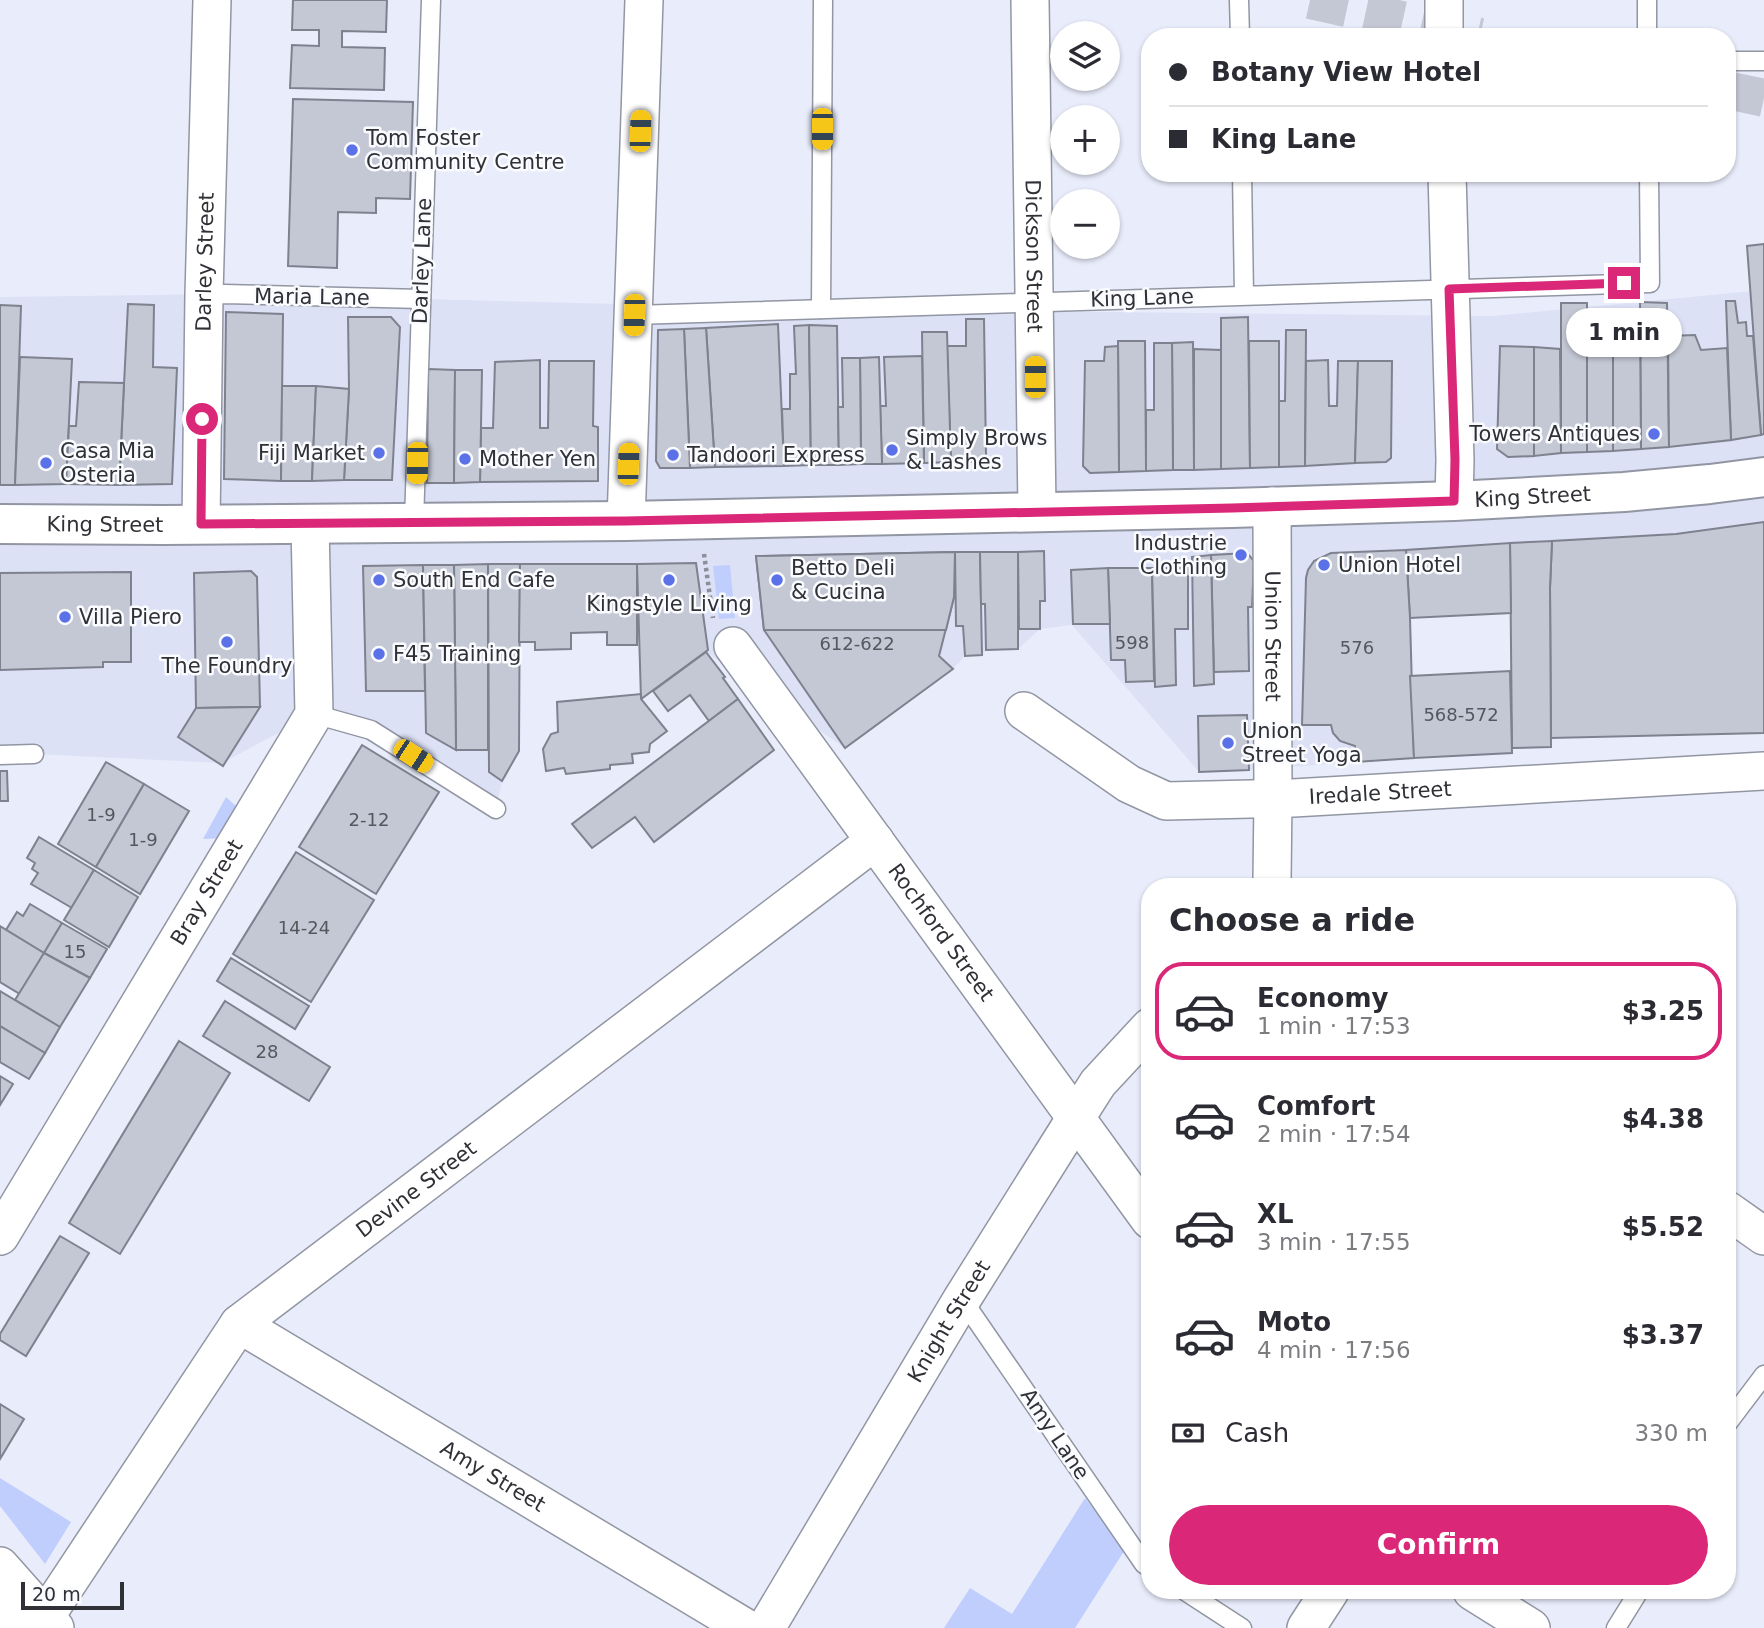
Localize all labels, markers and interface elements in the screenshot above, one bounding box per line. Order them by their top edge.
map controls [1050,21,1120,259]
button: layers [1050,21,1120,91]
text: Botany View Hotel [1211,57,1481,87]
button: + [1050,105,1120,175]
car [812,108,833,150]
car [629,110,652,152]
text: King Lane [1211,124,1357,154]
place label: Tom Foster Community Centre [365,126,564,174]
marker: Tom Foster Community Centre [344,142,360,158]
street label: Dickson Street [1020,179,1047,333]
button: − [1050,189,1120,259]
street label: Darley Street [192,192,219,332]
street label: Darley Lane [408,197,436,325]
route end [1608,267,1640,299]
street label: Maria Lane [254,284,370,310]
street label: King Lane [1090,284,1194,312]
car [623,294,646,336]
callout: 1 min [1566,308,1682,356]
text: 1 min [1588,319,1660,345]
car [1025,356,1046,398]
route start [186,403,218,435]
place label: Towers Antiques [1468,422,1640,446]
place label: Simply Brows & Lashes [906,426,1047,474]
marker: Towers Antiques [1646,426,1662,442]
place label: Casa Mia Osteria [60,439,155,487]
place label: Fiji Market [258,441,365,465]
car [407,442,428,484]
marker: Simply Brows & Lashes [884,442,900,458]
car [617,443,640,485]
place label: Tandoori Express [686,443,865,467]
marker: Fiji Market [371,445,387,461]
place label: Mother Yen [479,447,596,471]
marker: Tandoori Express [665,447,681,463]
marker: Mother Yen [457,451,473,467]
marker: Casa Mia Osteria [38,455,54,471]
street label: King Street [1474,482,1592,512]
street label: King Street [47,512,163,537]
place label: Industrie Clothing [1134,531,1227,579]
marker: Industrie Clothing [1233,547,1249,563]
place label: Union Hotel [1338,553,1461,577]
place label: Betto Deli & Cucina [791,556,895,604]
marker: Union Hotel [1316,557,1332,573]
place label: South End Cafe [393,568,555,592]
street label: Union Street [1260,570,1285,702]
marker: South End Cafe [371,572,387,588]
marker: Kingstyle Living [661,572,677,588]
marker: Betto Deli & Cucina [769,572,785,588]
place label: Kingstyle Living [586,592,752,616]
place label: Villa Piero [79,605,182,629]
marker: Villa Piero [57,609,73,625]
house number: 598 [1115,632,1149,653]
house number: 612-622 [819,633,895,654]
marker: The Foundry [219,634,235,650]
house number: 576 [1340,637,1374,658]
place label: F45 Training [393,642,521,666]
marker: F45 Training [371,646,387,662]
place label: The Foundry [161,654,292,678]
house number: 568-572 [1423,704,1499,725]
place label: Union Street Yoga [1242,719,1362,767]
marker: Union Street Yoga [1220,735,1236,751]
car [390,736,437,776]
street label: Iredale Street [1308,777,1452,809]
house number: 1-9 [86,804,116,825]
house number: 2-12 [349,809,389,830]
house number: 1-9 [128,829,158,850]
street label: Bray Street [166,835,248,950]
street label: Rochford Street [883,859,999,1006]
text: Choose a ride [1169,901,1415,939]
house number: 14-24 [278,917,330,938]
house number: 15 [64,941,86,962]
icon: car [1173,980,1236,1043]
text: Economy [1257,983,1388,1013]
text: $3.25 [1622,996,1704,1026]
text: 1 min · 17:53 [1257,1013,1411,1039]
house number: 28 [256,1041,278,1062]
icon: car [1173,1088,1236,1151]
text: Comfort [1257,1091,1375,1121]
text: $4.38 [1622,1104,1704,1134]
text: 2 min · 17:54 [1257,1121,1411,1147]
street label: Devine Street [352,1136,481,1243]
icon: car [1173,1196,1236,1259]
text: XL [1257,1199,1294,1229]
text: $5.52 [1622,1212,1704,1242]
text: 3 min · 17:55 [1257,1229,1411,1255]
street label: Knight Street [903,1256,995,1387]
icon: car [1173,1304,1236,1367]
text: Moto [1257,1307,1331,1337]
text: $3.37 [1622,1320,1704,1350]
text: 4 min · 17:56 [1257,1337,1411,1363]
street label: Amy Lane [1016,1384,1094,1484]
icon: cash [1169,1414,1207,1452]
text: Cash [1225,1418,1289,1448]
text: 330 m [1634,1420,1708,1446]
street label: Amy Street [436,1436,550,1517]
button: Confirm [1169,1505,1708,1585]
scale bar [21,1579,124,1611]
text: 20 m [32,1583,81,1605]

